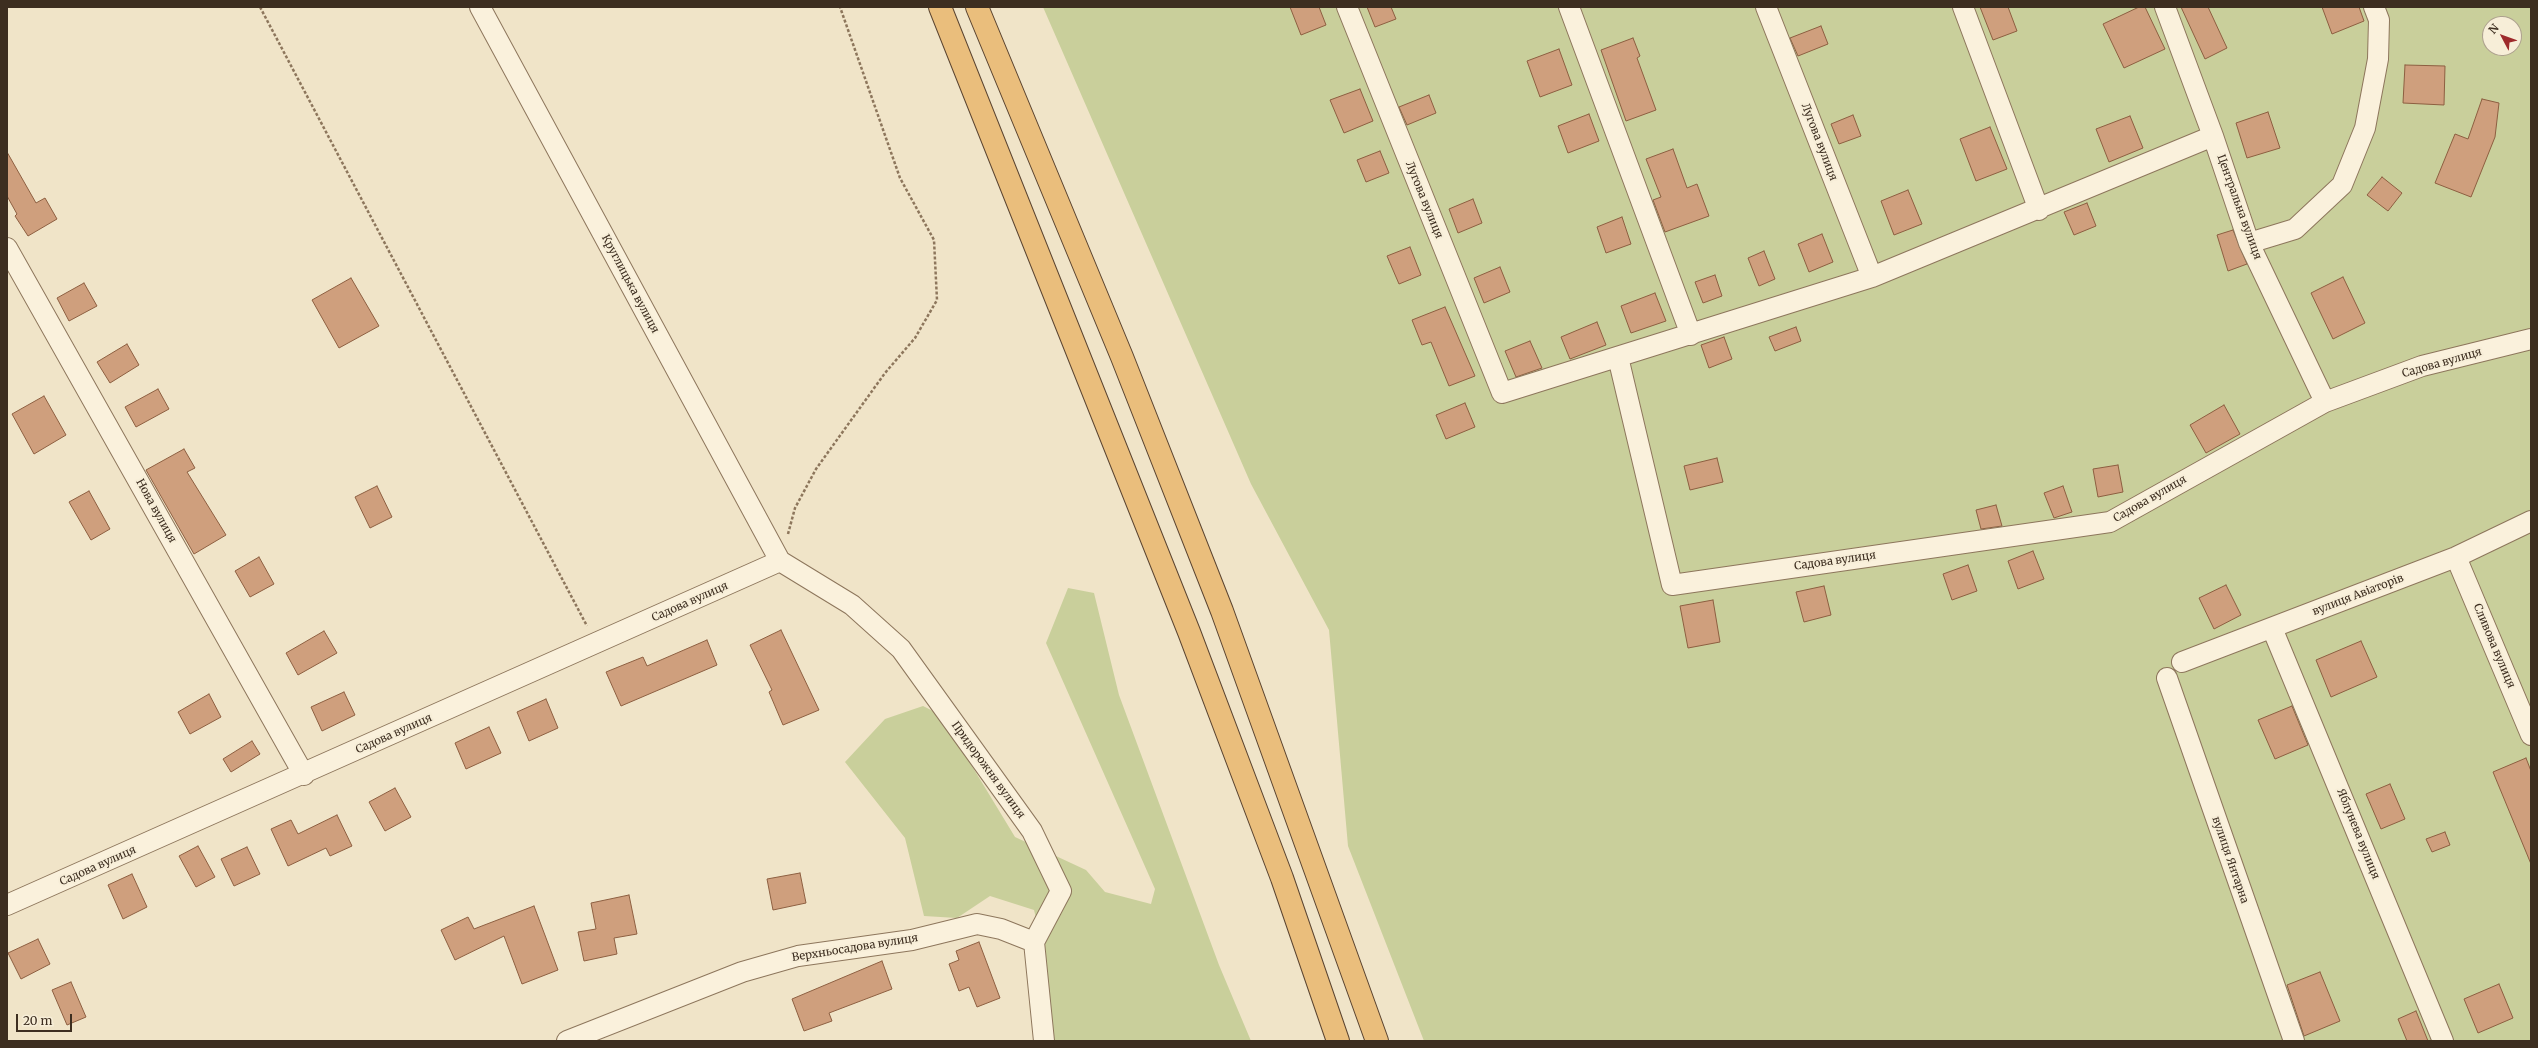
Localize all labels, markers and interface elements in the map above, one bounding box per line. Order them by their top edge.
north arrow [2482,16,2522,56]
text: N [2486,21,2502,37]
street label: Лугова вулиця [1798,101,1840,183]
street label: Центральна вулиця [2214,153,2264,261]
street label: Лугова вулиця [1403,160,1445,240]
street label: Круглицька вулиця [598,232,662,336]
street label: Садова вулиця [2401,345,2483,381]
street label: Садова вулиця [2111,473,2189,525]
street label: Нова вулиця [133,477,179,545]
street label: Садова вулиця [1793,549,1877,573]
street label: вулиця Авіаторів [2311,572,2405,618]
street label: Садова вулиця [650,579,730,625]
street label: Сливова вулиця [2470,602,2518,690]
street label: Садова вулиця [354,711,434,757]
street label: Придорожня вулиця [948,719,1028,821]
street label: Яблунева вулиця [2334,787,2382,881]
street label: вулиця Янтарна [2209,815,2251,905]
street label: Садова вулиця [58,843,138,889]
street label: Верхньосадова вулиця [791,931,919,965]
scale bar [18,1006,74,1032]
text: 20 m [23,1013,52,1028]

